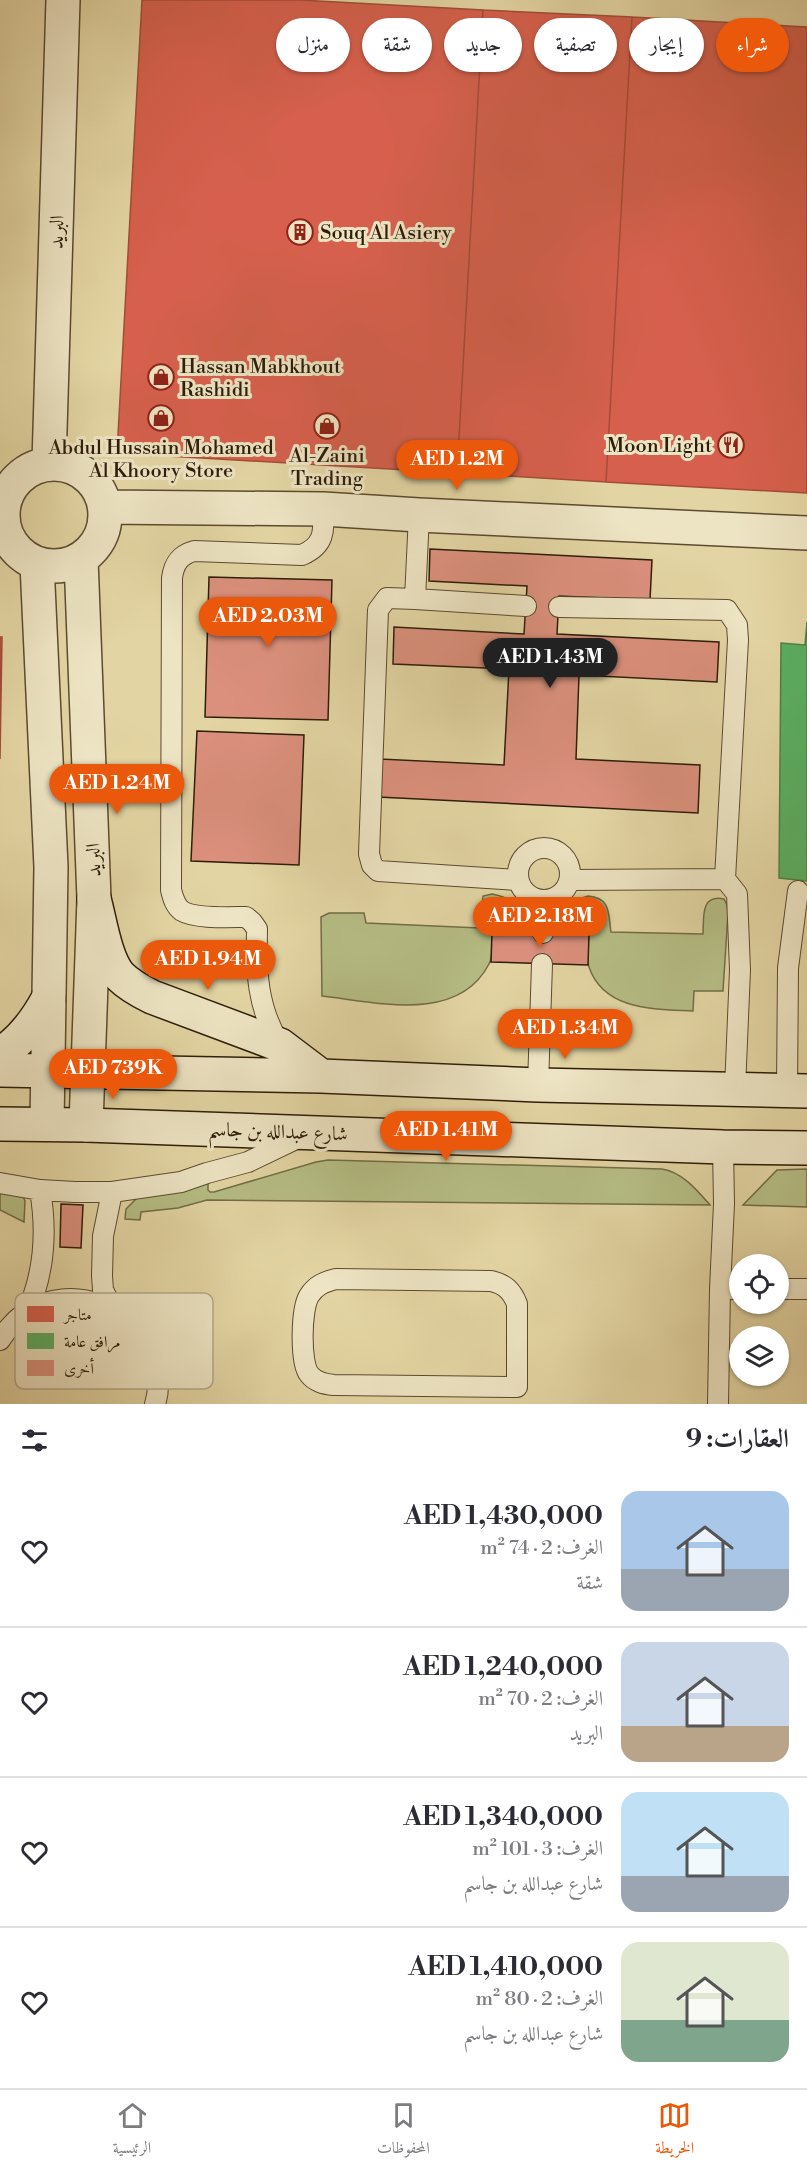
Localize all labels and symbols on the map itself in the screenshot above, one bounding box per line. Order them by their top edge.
street label: البريد [44,215,71,249]
building icon: Souq Al Asiery [285,217,315,247]
place label: Souq Al Asiery [320,221,452,246]
place label: Hassan Mabkhout Rashidi [180,355,341,403]
shop icon: Hassan Mabkhout Rashidi [146,362,176,392]
shop icon: Abdul Hussain Mohamed Al Khoory Store [146,403,176,433]
shop icon: Al-Zaini Trading [312,411,342,441]
restaurant icon: Moon Light [716,430,746,460]
place label: Moon Light [607,434,712,459]
place label: Abdul Hussain Mohamed Al Khoory Store [47,436,274,484]
pin: AED 1.2M [395,440,519,491]
place label: Al-Zaini Trading [288,444,365,492]
pin: AED 2.03M [199,597,337,648]
pin: AED 1.43M [481,638,619,689]
pin: AED 1.24M [48,764,186,815]
street label: البريد [81,843,108,877]
pin: AED 2.18M [471,897,609,948]
pin: AED 1.94M [139,940,277,991]
pin: AED 1.34M [496,1009,634,1060]
pin: AED 739K [51,1049,175,1100]
pin: AED 1.41M [377,1111,515,1162]
street label: شارع عبدالله بن جاسم [207,1118,348,1153]
legend [15,1293,213,1389]
text: متاجر [62,1305,92,1325]
text: مرافق عامة [64,1332,121,1353]
text: أخرى [64,1357,94,1379]

